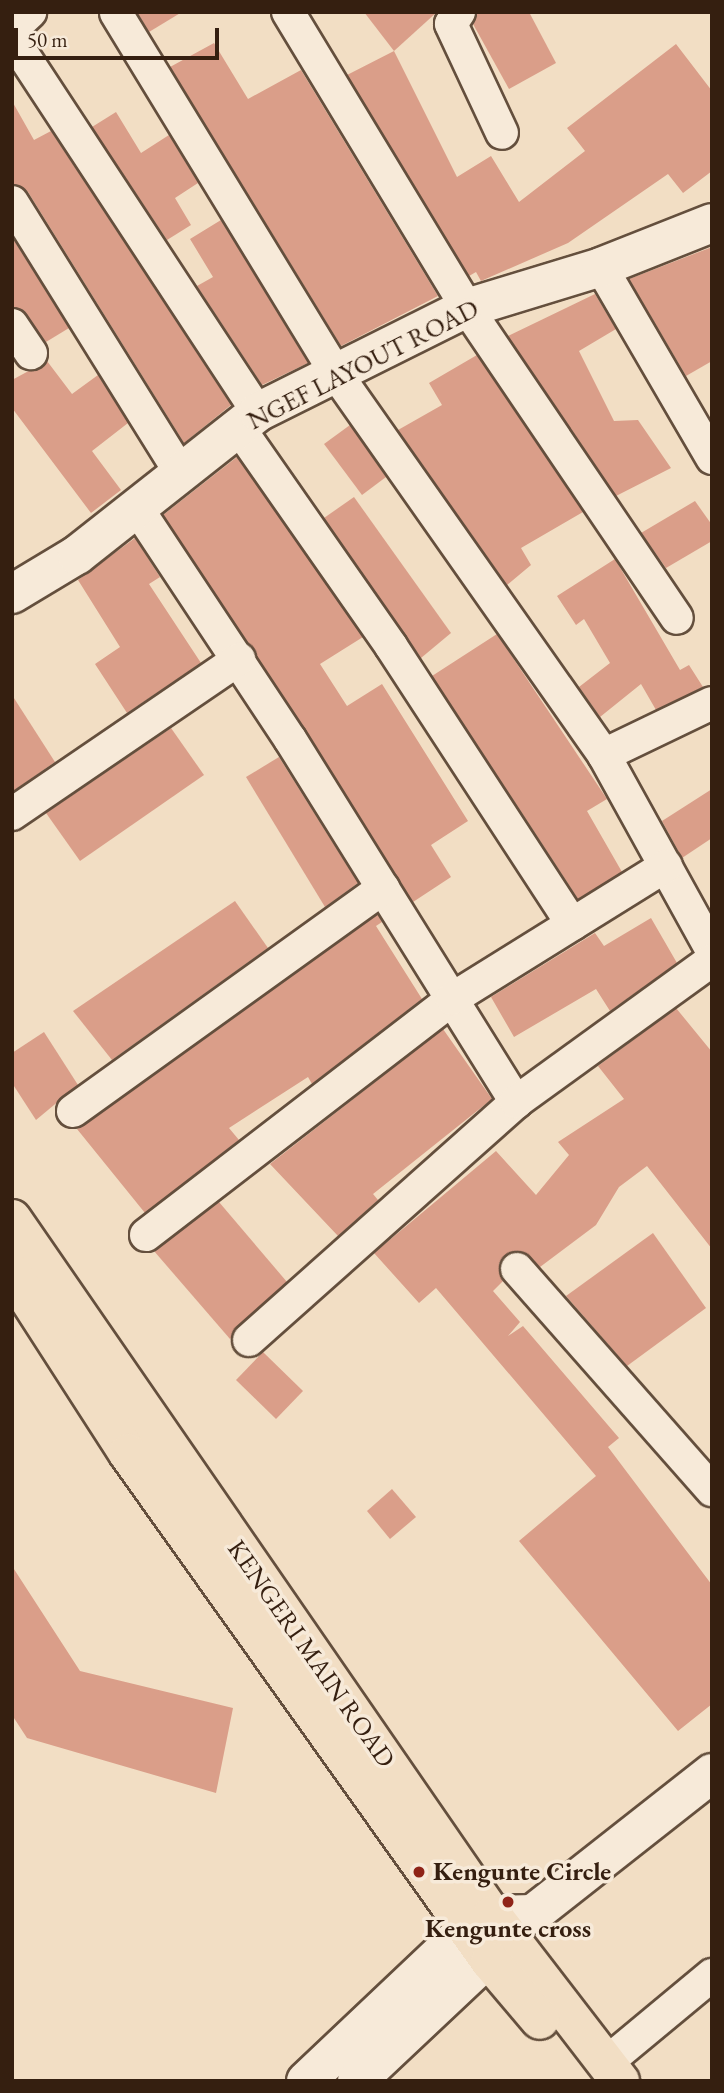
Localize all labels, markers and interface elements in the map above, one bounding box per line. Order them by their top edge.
scale bar [18,14,222,58]
text: 50 m [27,26,68,53]
street label: NGEF LAYOUT ROAD [242,293,484,437]
street label: KENGERI MAIN ROAD [221,1534,401,1774]
place label: Kengunte Circle [433,1856,611,1888]
marker: Kengunte Circle [411,1864,427,1880]
marker: Kengunte cross [500,1894,516,1910]
place label: Kengunte cross [425,1913,591,1945]

